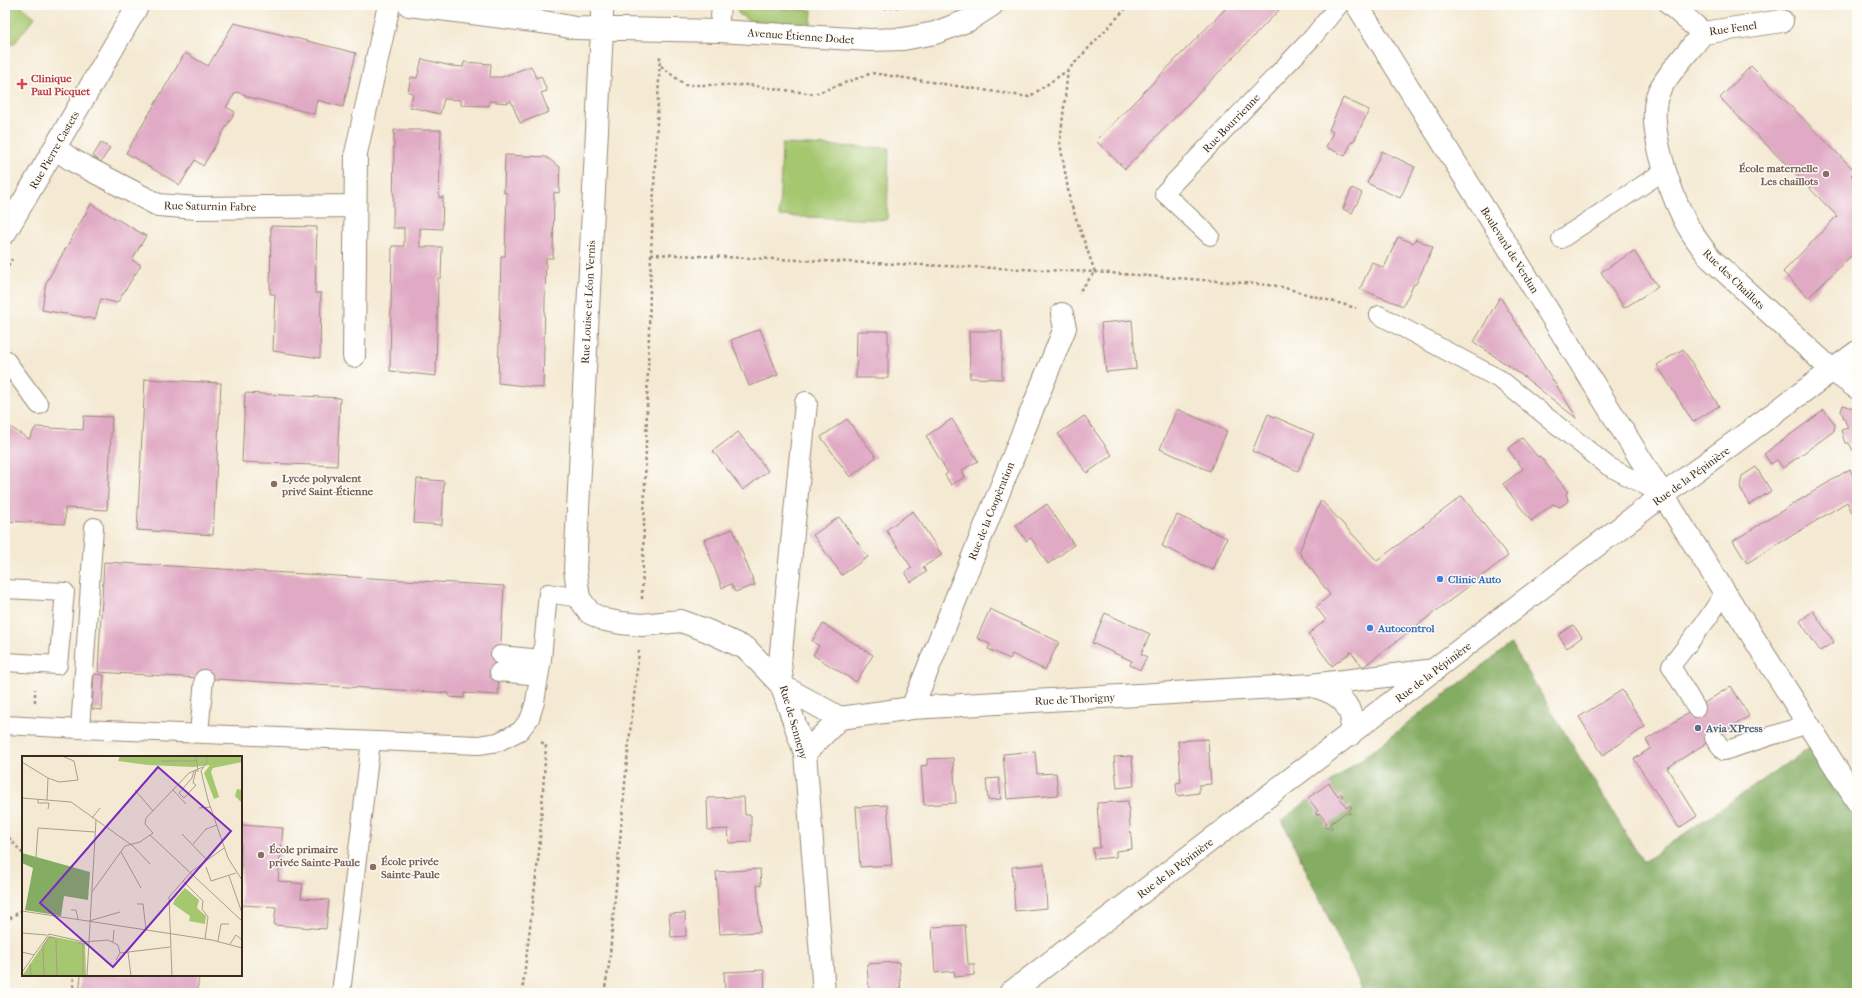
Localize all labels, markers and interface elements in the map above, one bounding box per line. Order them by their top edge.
street label: Rue Fenel [1708,19,1758,38]
street label: Avenue Étienne Dodet [746,26,855,47]
place label: Clinique Paul Picquet [31,72,91,98]
marker: Clinique Paul Picquet [16,78,28,90]
street label: Rue Bourrienne [1200,91,1263,155]
street label: Rue Pierre Castets [27,109,82,192]
place label: École maternelle Les chaillots [1739,162,1819,188]
marker: École maternelle Les chaillots [1821,169,1831,179]
street label: Rue Saturnin Fabre [164,199,257,214]
street label: Boulevard de Verdun [1478,205,1542,296]
street label: Rue Louise et Léon Vernis [579,240,598,364]
street label: Rue des Chaillots [1700,247,1767,312]
street label: Rue de la Pépinière [1650,444,1733,509]
street label: Rue de la Coopèration [966,460,1017,562]
place label: Lycée polyvalent privé Saint-Étienne [281,472,374,498]
marker: Lycée polyvalent privé Saint-Étienne [269,479,279,489]
place label: Clinic Auto [1448,573,1502,586]
marker: Clinic Auto [1435,574,1445,584]
place label: Autocontrol [1377,622,1435,635]
marker: Autocontrol [1365,623,1375,633]
street label: Rue de la Pépinière [1393,639,1474,705]
street label: Rue de Sennepy [777,684,811,762]
street label: Rue de Thorigny [1034,691,1117,708]
place label: Avia XPress [1705,722,1763,735]
marker: Avia XPress [1693,723,1703,733]
inset map [22,756,242,976]
street label: Rue de la Pépinière [1135,835,1216,901]
place label: École primaire privée Sainte-Paule [268,843,360,869]
marker: École primaire privée Sainte-Paule [256,850,266,860]
place label: École privée Sainte-Paule [381,855,440,881]
marker: École privée Sainte-Paule [368,862,378,872]

